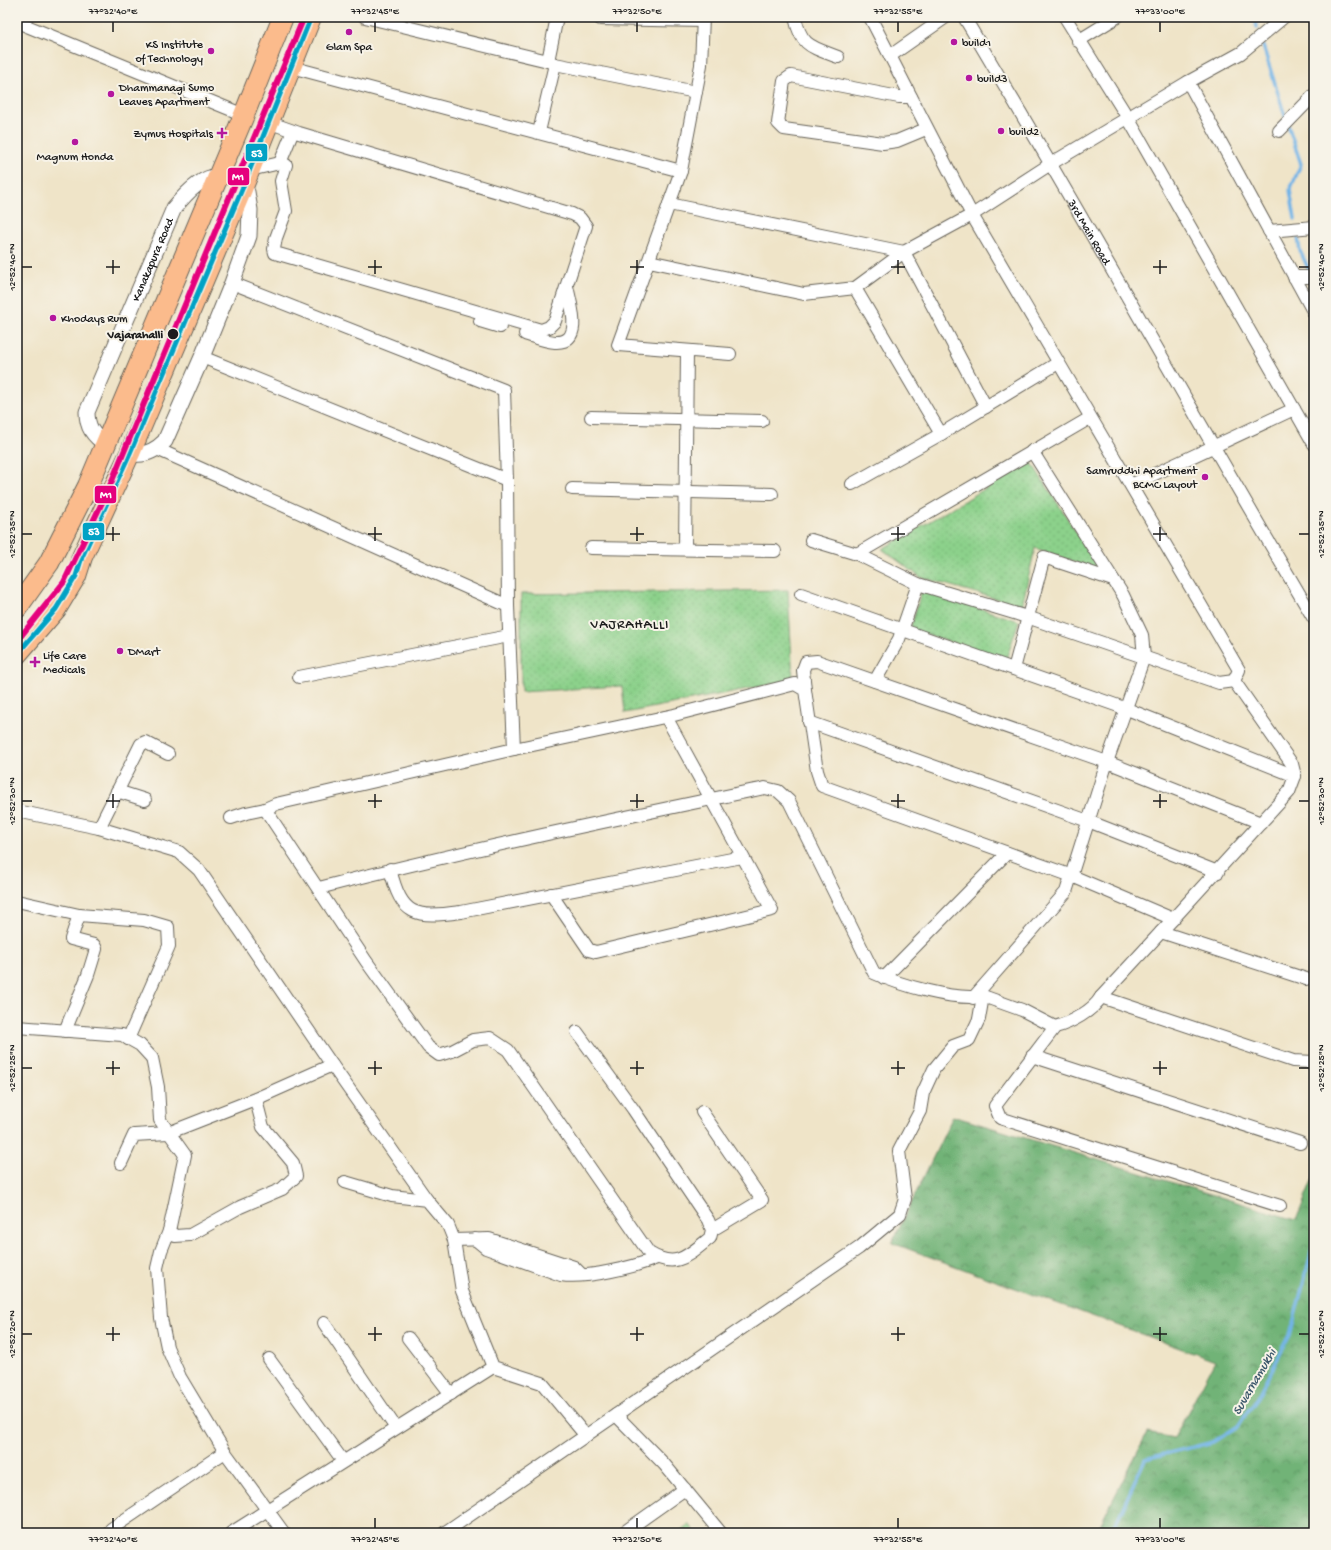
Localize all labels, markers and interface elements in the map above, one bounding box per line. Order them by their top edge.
text: 77°32'40"E [88,6,138,18]
text: 77°32'45"E [350,6,400,18]
text: 77°32'50"E [612,6,662,18]
text: 77°32'55"E [873,6,923,18]
text: 77°33'00"E [1134,6,1186,18]
marker: Glam Spa [344,27,354,37]
marker: build1 [949,37,959,47]
place label: build1 [962,37,991,51]
place label: KS Institute of Technology [135,39,204,67]
place label: Glam Spa [326,41,373,55]
marker: KS Institute of Technology [206,46,216,56]
marker: build3 [964,73,974,83]
place label: build3 [977,73,1007,87]
place label: Dhammanagi Sumo Leaves Apartment [118,82,214,110]
marker: Dhammanagi Sumo Leaves Apartment [106,89,116,99]
marker: build2 [996,126,1006,136]
place label: build2 [1009,126,1039,140]
marker: Zymus Hospitals [216,127,228,139]
place label: Zymus Hospitals [133,128,214,142]
marker: Magnum Honda [70,137,80,147]
line badge: 53 [245,143,268,162]
text: 53 [251,149,263,161]
place label: Magnum Honda [37,151,114,165]
line badge: M1 [227,167,250,186]
text: M1 [232,172,244,184]
street label: 3rd Main Road [1063,197,1113,269]
street label: Kanakapura Road [130,216,178,304]
text: 12°52'40"N [7,243,19,292]
text: 12°52'40"N [1316,243,1328,292]
marker: Khodays Rum [48,313,58,323]
place label: Khodays Rum [61,313,128,327]
marker: Vajarahalli [166,327,180,341]
place label: Vajarahalli [107,329,163,343]
place label: Samruddhi Apartment BCMC Layout [1086,465,1198,493]
marker: Samruddhi Apartment BCMC Layout [1200,472,1210,482]
line badge: M1 [94,485,117,504]
text: M1 [100,490,112,502]
text: 12°52'35"N [7,510,19,559]
text: 12°52'35"N [1316,510,1328,559]
line badge: 53 [82,522,105,541]
text: 53 [88,527,100,539]
district label: VAJRAHALLI [590,617,669,634]
marker: DMart [115,646,125,656]
place label: DMart [127,646,161,660]
place label: Life Care Medicals [43,650,87,678]
marker: Life Care Medicals [30,657,40,667]
text: 12°52'30"N [7,777,19,826]
text: 12°52'30"N [1316,777,1328,826]
text: 12°52'25"N [7,1044,19,1092]
text: 12°52'25"N [1316,1044,1328,1092]
text: 12°52'20"N [7,1310,19,1359]
text: 12°52'20"N [1316,1310,1328,1359]
water label: Suvarnamukhi [1230,1345,1281,1418]
text: 77°32'40"E [88,1534,138,1546]
text: 77°32'45"E [350,1534,400,1546]
text: 77°32'50"E [612,1534,662,1546]
text: 77°32'55"E [873,1534,923,1546]
text: 77°33'00"E [1134,1534,1186,1546]

